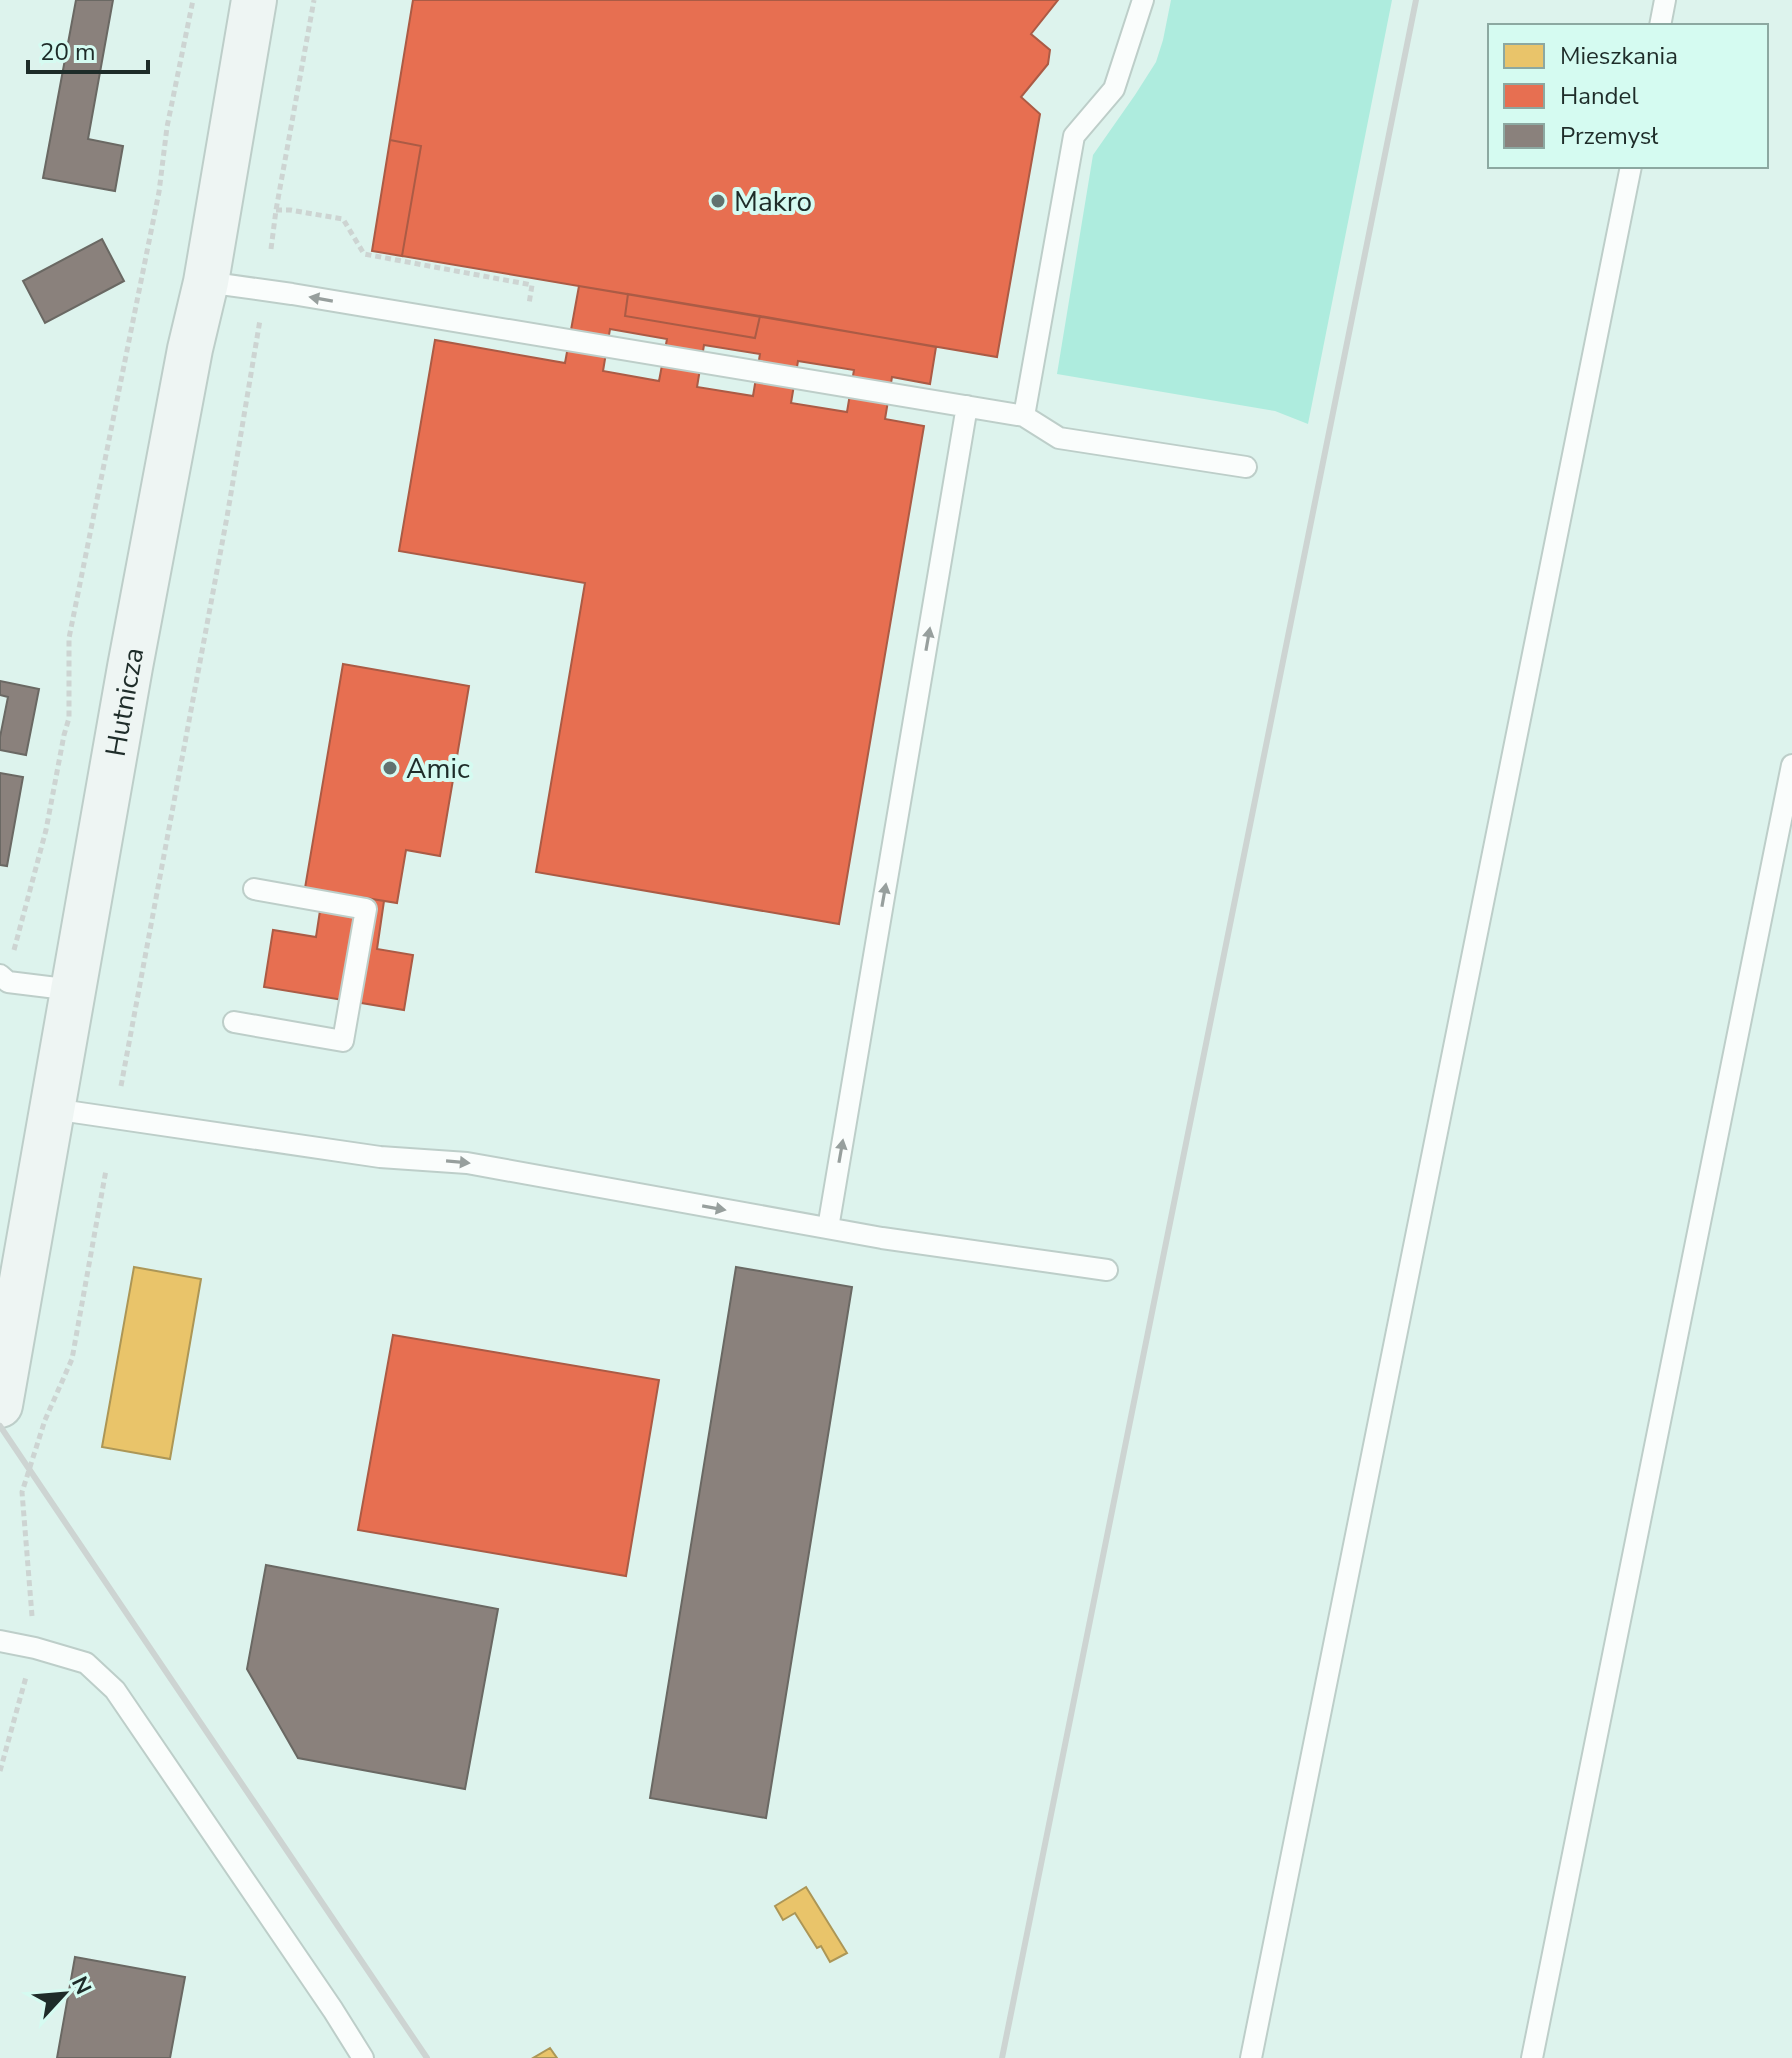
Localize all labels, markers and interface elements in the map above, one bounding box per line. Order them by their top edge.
scale bar [28,24,148,74]
legend [1488,24,1768,168]
text: 20 m [40,36,96,68]
text: Mieszkania [1560,40,1678,72]
text: Handel [1560,80,1638,112]
text: Przemysł [1560,120,1658,152]
place label: Makro [734,183,812,221]
marker: Makro [709,192,727,210]
one-way arrow [309,292,334,304]
one-way arrow [922,626,934,651]
street label: Hutnicza [97,644,153,759]
place label: Amic [406,750,470,788]
marker: Amic [381,759,399,777]
one-way arrow [878,882,891,907]
one-way arrow [835,1139,847,1164]
one-way arrow [446,1156,471,1169]
one-way arrow [702,1202,727,1214]
north arrow [24,1954,104,2034]
text: N [64,1972,98,2000]

